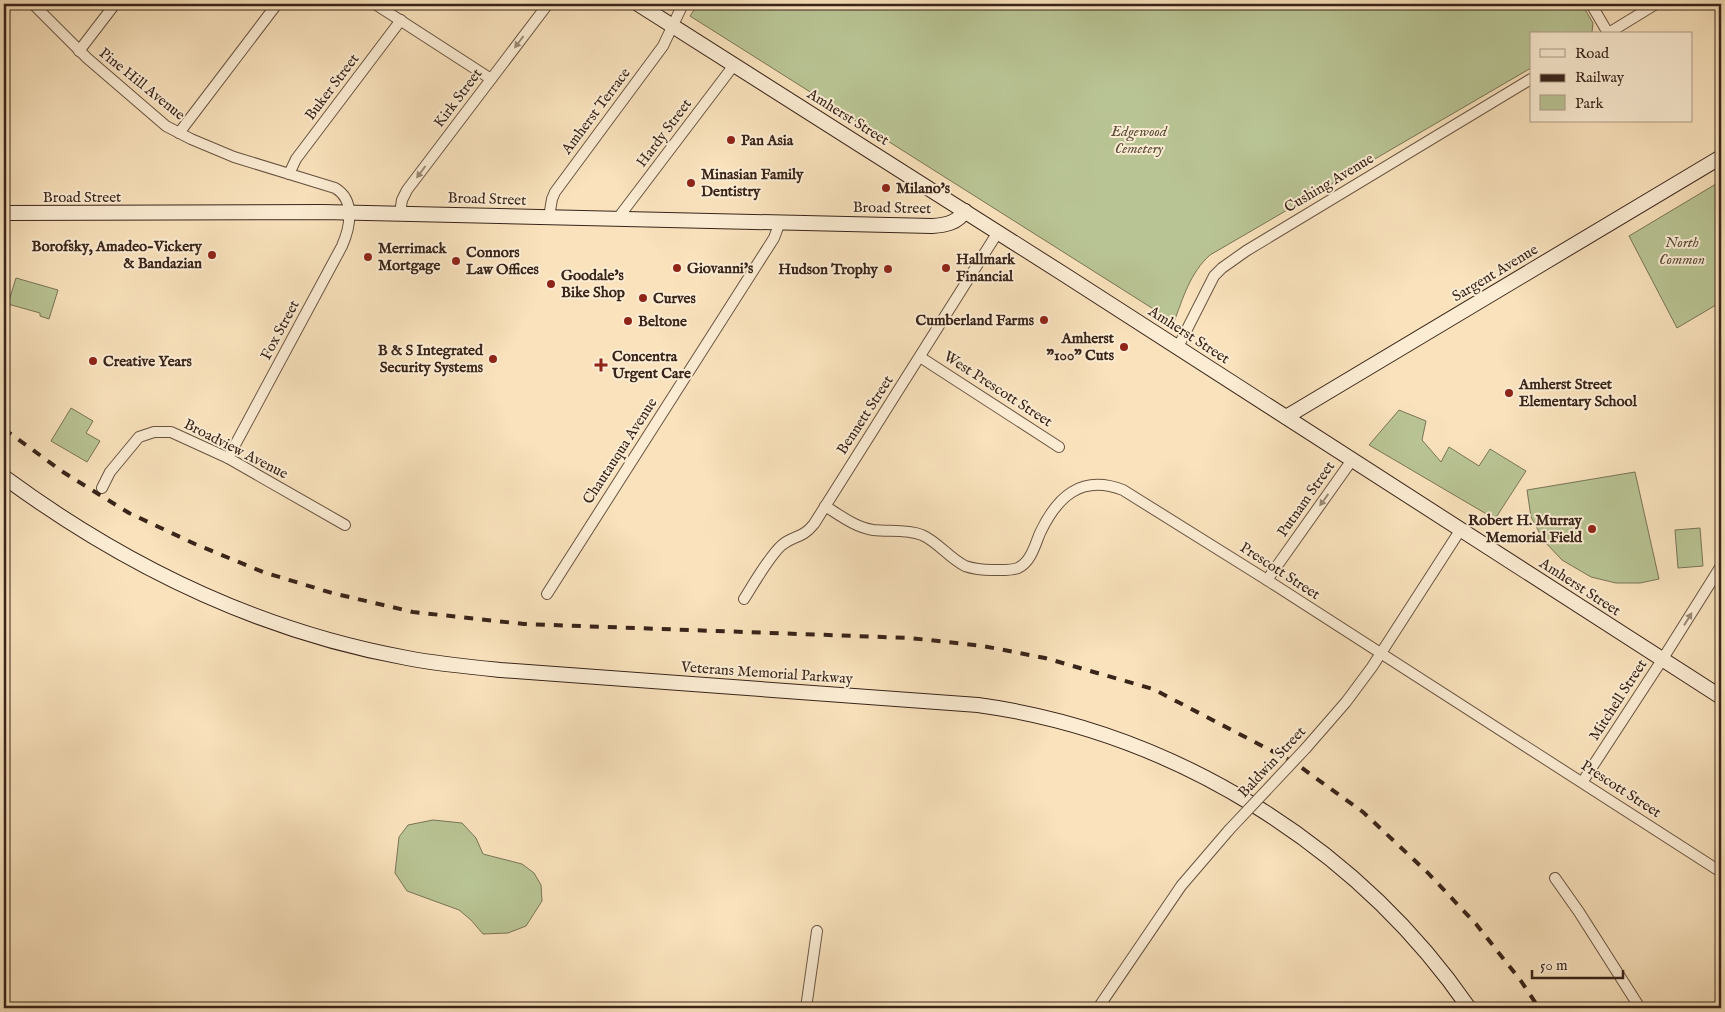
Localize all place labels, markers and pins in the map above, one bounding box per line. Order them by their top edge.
place label: Pan Asia [741,131,794,150]
marker: Pan Asia [725,134,737,146]
place label: Minasian Family Dentistry [701,165,804,201]
marker: Minasian Family Dentistry [685,177,697,189]
place label: Milano's [896,179,951,198]
marker: Milano's [880,182,892,194]
place label: Borofsky, Amadeo-Vickery & Bandazian [32,237,203,273]
place label: Merrimack Mortgage [378,239,447,275]
place label: Connors Law Offices [466,243,540,279]
marker: Borofsky, Amadeo-Vickery & Bandazian [206,249,218,261]
place label: Hallmark Financial [956,250,1016,286]
marker: Merrimack Mortgage [362,251,374,263]
marker: Connors Law Offices [450,255,462,267]
place label: Giovanni's [687,259,754,278]
place label: Hudson Trophy [778,260,879,279]
marker: Giovanni's [671,262,683,274]
marker: Hallmark Financial [940,262,952,274]
marker: Hudson Trophy [882,263,894,275]
place label: Goodale's Bike Shop [561,266,625,302]
marker: Goodale's Bike Shop [545,278,557,290]
place label: Curves [653,289,696,308]
marker: Curves [637,292,649,304]
place label: Cumberland Farms [916,311,1035,330]
place label: Beltone [638,312,687,331]
marker: Cumberland Farms [1038,314,1050,326]
marker: Beltone [622,315,634,327]
place label: Amherst "100" Cuts [1047,329,1115,365]
place label: B & S Integrated Security Systems [378,341,484,377]
marker: Amherst "100" Cuts [1118,341,1130,353]
place label: Concentra Urgent Care [611,347,691,383]
place label: Creative Years [103,352,193,371]
marker: B & S Integrated Security Systems [487,353,499,365]
marker: Creative Years [87,355,99,367]
marker: Concentra Urgent Care [594,358,608,372]
place label: Amherst Street Elementary School [1518,375,1638,411]
marker: Amherst Street Elementary School [1503,387,1515,399]
place label: Robert H. Murray Memorial Field [1468,511,1583,547]
marker: Robert H. Murray Memorial Field [1586,523,1598,535]

